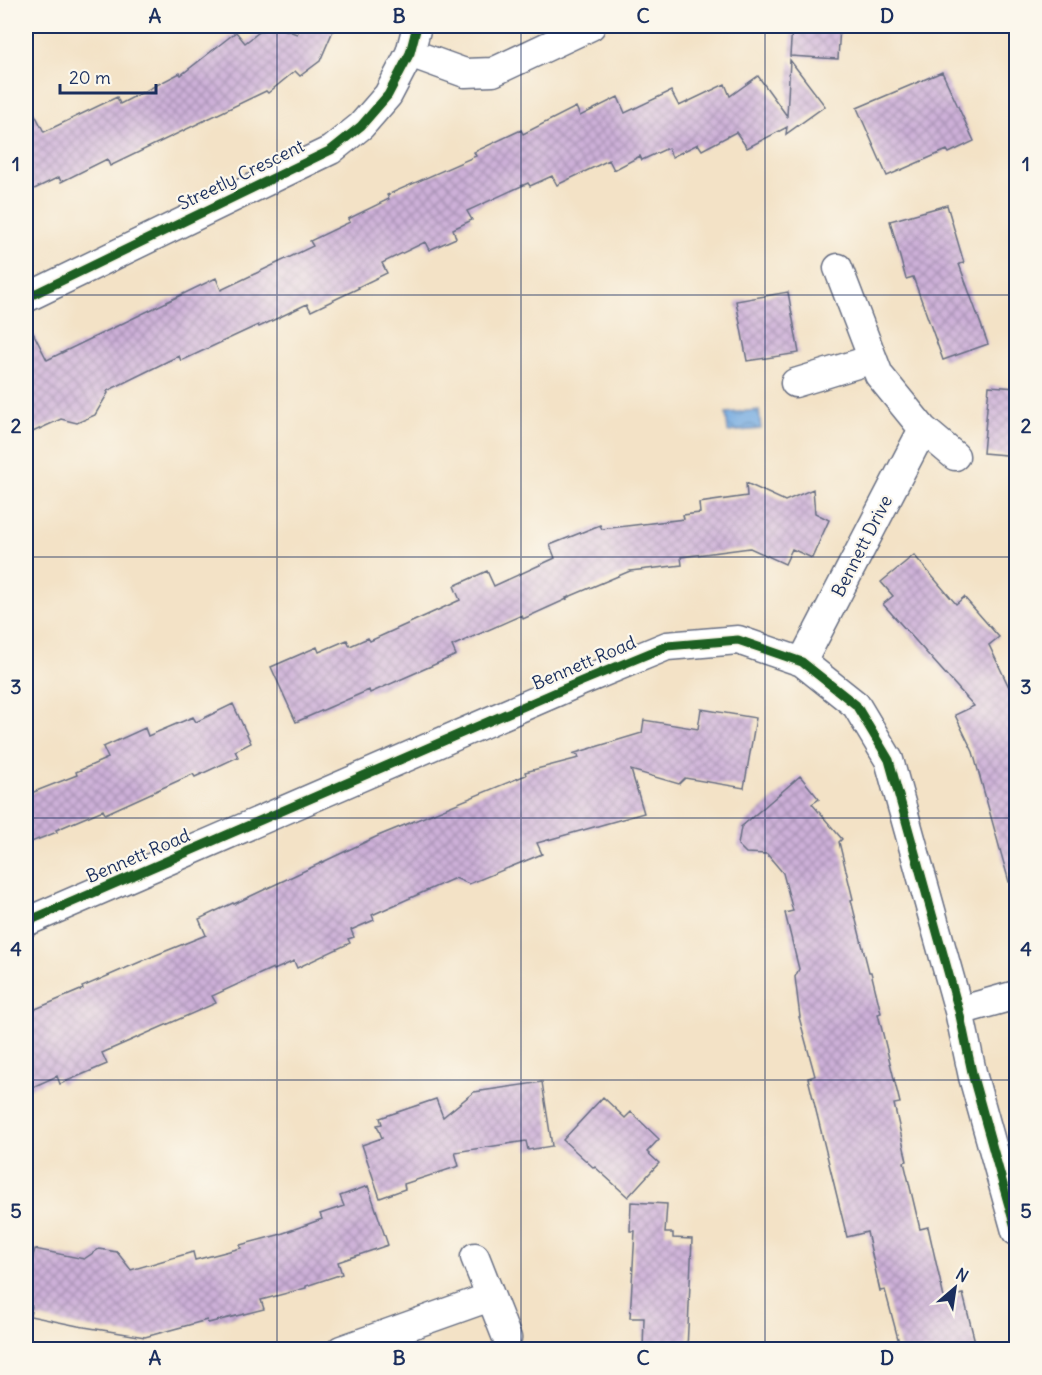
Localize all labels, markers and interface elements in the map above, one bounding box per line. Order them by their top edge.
text: A [149,3,162,28]
text: B [392,3,406,28]
text: C [636,3,650,28]
text: D [880,3,894,28]
scale bar [60,57,156,95]
text: 20 m [69,66,111,89]
street label: Streetly Crescent [174,134,308,215]
text: 1 [12,151,20,176]
text: 1 [1022,151,1030,176]
text: 2 [11,413,22,438]
text: 2 [1021,413,1032,438]
street label: Bennett Drive [826,491,897,600]
street label: Bennett Road [528,630,640,695]
text: 3 [10,674,22,699]
text: 3 [1020,674,1032,699]
street label: Bennett Road [82,823,194,888]
text: 4 [10,936,22,961]
text: 4 [1020,936,1032,961]
text: 5 [10,1198,22,1223]
text: 5 [1020,1198,1032,1223]
north arrow [925,1258,985,1318]
text: N [953,1263,972,1286]
text: A [149,1345,162,1370]
text: B [392,1345,406,1370]
text: C [636,1345,650,1370]
text: D [880,1345,894,1370]

